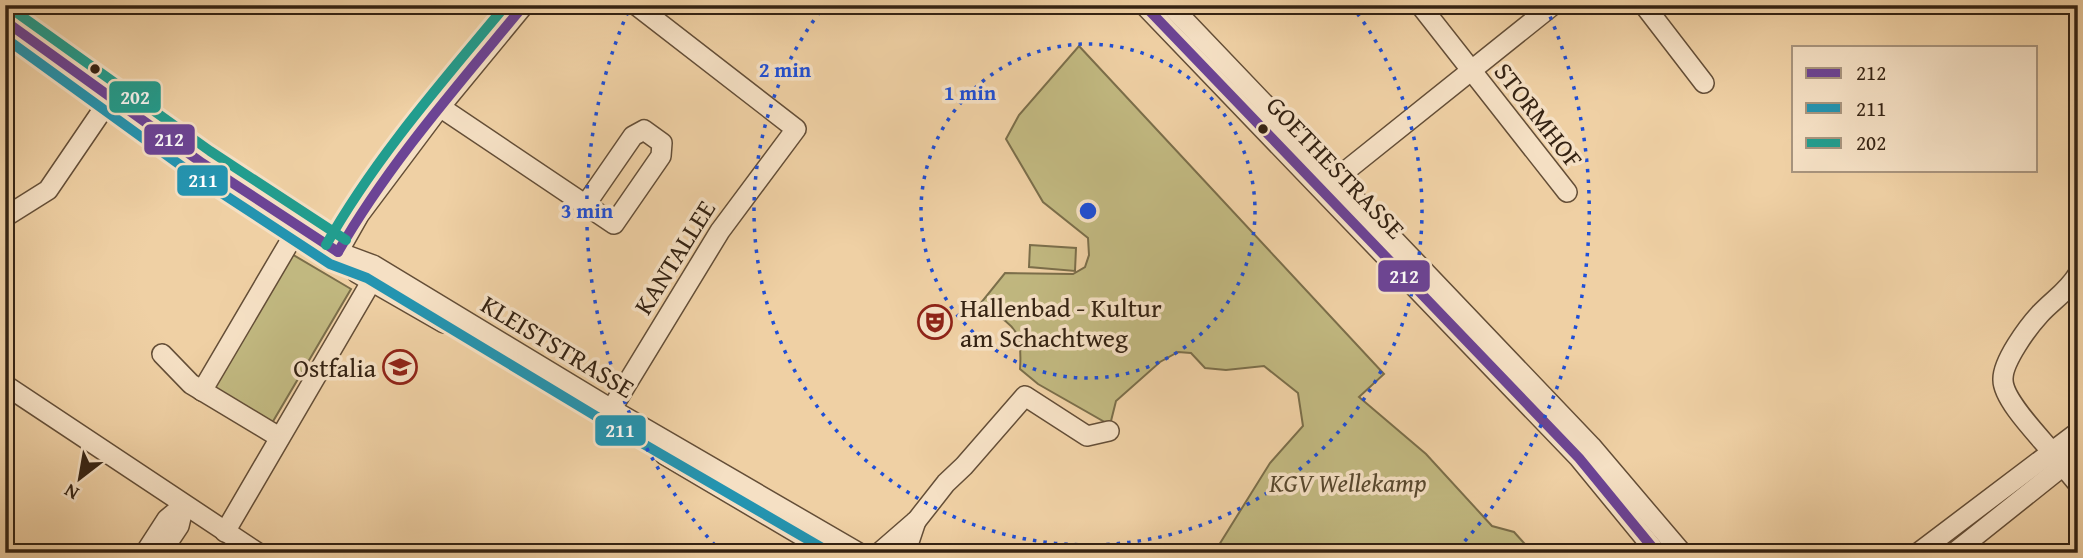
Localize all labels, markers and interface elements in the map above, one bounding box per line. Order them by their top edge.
legend [1792,46,2038,172]
text: 2 min [759,54,812,85]
street label: STORMHOF [1485,54,1593,176]
text: 212 [1856,57,1886,88]
unlabelled marker [88,62,102,76]
text: 1 min [944,77,997,108]
line badge: 202 [108,80,162,114]
text: 202 [120,83,150,111]
street label: GOETHESTRASSE [1257,87,1415,247]
text: 211 [1856,93,1886,124]
unlabelled marker [1256,122,1270,136]
line badge: 212 [143,123,196,156]
text: 212 [154,125,184,153]
text: 202 [1856,127,1886,158]
line badge: 211 [176,164,229,197]
text: 211 [188,166,218,194]
street label: KANTALLEE [623,192,725,322]
text: 3 min [561,195,614,226]
centre of rings [1076,199,1100,223]
line badge: 212 [1377,259,1431,293]
text: 212 [1389,262,1419,290]
street label: KLEISTSTRASSE [474,285,642,407]
place label: Hallenbad - Kultur am Schachtweg [960,288,1162,357]
theatre icon: Hallenbad - Kultur am Schachtweg [916,303,954,341]
place label: Ostfalia [293,348,377,387]
school or university icon: Ostfalia [381,348,419,386]
line badge: 211 [594,414,647,447]
text: 211 [605,416,635,444]
north arrow [46,442,116,512]
park label: KGV Wellekamp [1268,463,1427,502]
text: N [58,477,84,508]

